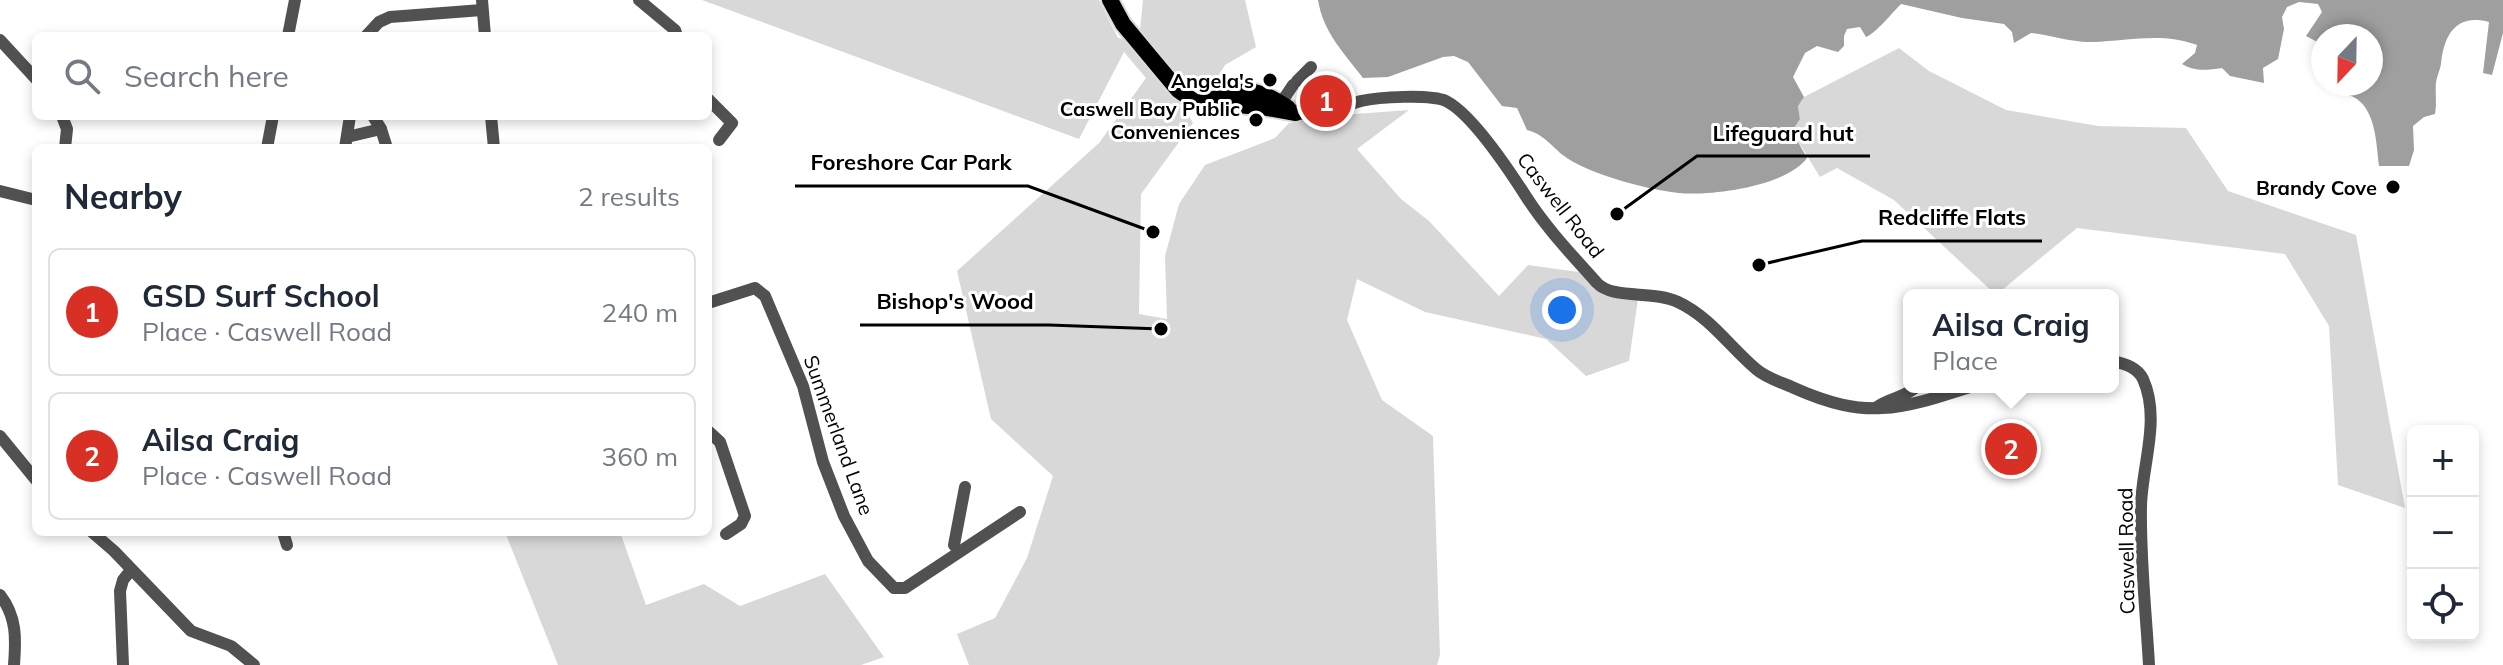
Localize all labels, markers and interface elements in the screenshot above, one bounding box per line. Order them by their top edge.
north arrow [2311,24,2383,96]
search box [32,32,712,120]
icon: search [60,54,104,98]
text: Search here [124,57,289,95]
place label: Angela's [1171,68,1254,93]
marker: Angela's [1261,71,1279,89]
pin: 1 [1300,71,1352,131]
place label: Caswell Bay Public Conveniences [1060,96,1240,144]
callout: Lifeguard hut [1697,110,1870,156]
marker: Caswell Bay Public Conveniences [1247,111,1265,129]
text: Lifeguard hut [1712,119,1854,147]
callout: Foreshore Car Park [795,140,1028,186]
street label: Caswell Road [1512,147,1610,263]
text: Foreshore Car Park [810,148,1012,176]
text: Nearby [64,175,182,218]
place label: Brandy Cove [2256,175,2377,200]
marker: Brandy Cove [2384,178,2402,196]
text: 2 results [578,180,680,213]
callout: Redcliffe Flats [1862,195,2042,241]
text: Redcliffe Flats [1878,203,2026,231]
text: GSD Surf School [142,277,380,315]
callout: Bishop's Wood [860,279,1049,325]
text: Bishop's Wood [876,287,1034,315]
popup [1903,289,2119,393]
your location [1542,290,1582,330]
text: 1 [84,296,100,329]
text: 240 m [602,296,678,329]
text: Ailsa Craig [1932,306,2090,344]
text: Place · Caswell Road [142,315,392,348]
text: Place [1932,344,1998,377]
street label: Summerland Lane [798,352,880,518]
pin: 2 [1985,419,2037,479]
text: Ailsa Craig [142,421,299,459]
map controls [2407,425,2479,641]
button: + [2407,425,2479,497]
text: 2 [84,440,100,473]
text: 360 m [602,440,678,473]
text: Place · Caswell Road [142,459,392,492]
street label: Caswell Road [2112,487,2140,615]
button: − [2407,497,2479,569]
button: locate [2407,569,2479,641]

